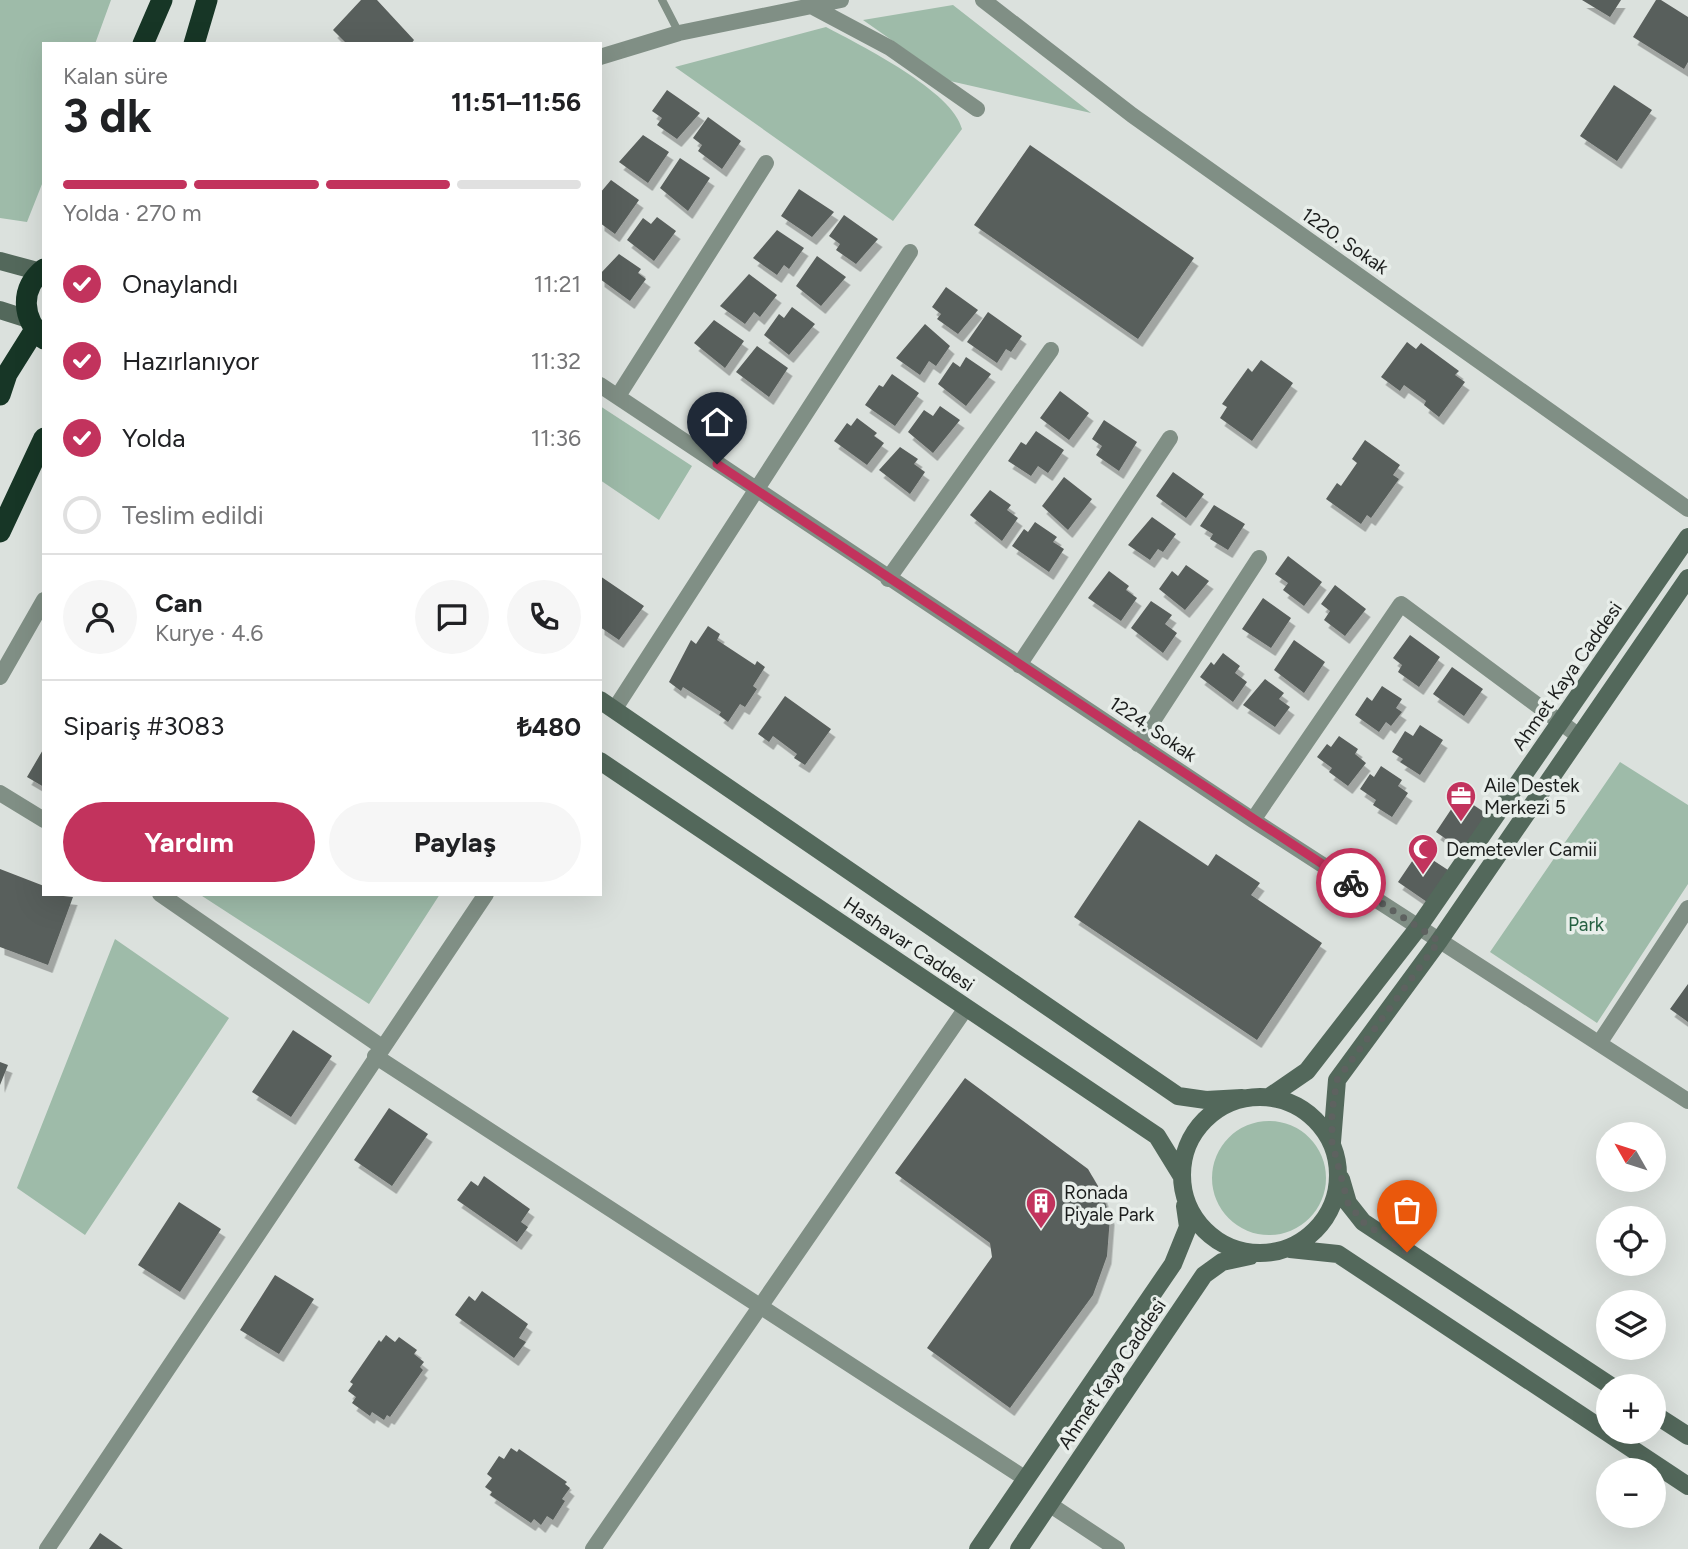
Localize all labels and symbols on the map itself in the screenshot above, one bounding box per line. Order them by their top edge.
street label: 1220. Sokak [1297,203,1393,280]
pin [687,392,747,464]
street label: Ahmet Kaya Caddesi [1507,597,1627,755]
street label: 1224. Sokak [1105,691,1202,767]
place label: Aile Destek Merkezi 5 [1484,774,1580,819]
office icon: Aile Destek Merkezi 5 [1444,779,1478,823]
mosque icon: Demetevler Camii [1406,832,1440,876]
place label: Demetevler Camii [1446,838,1597,861]
courier [1316,848,1386,918]
street label: Hashavar Caddesi [839,892,979,996]
park label: Park [1568,913,1605,936]
north arrow [1596,1122,1666,1192]
pin [1377,1180,1437,1252]
place label: Ronada Piyale Park [1064,1181,1155,1226]
building icon: Ronada Piyale Park [1024,1186,1058,1230]
street label: Ahmet Kaya Caddesi [1053,1294,1171,1454]

